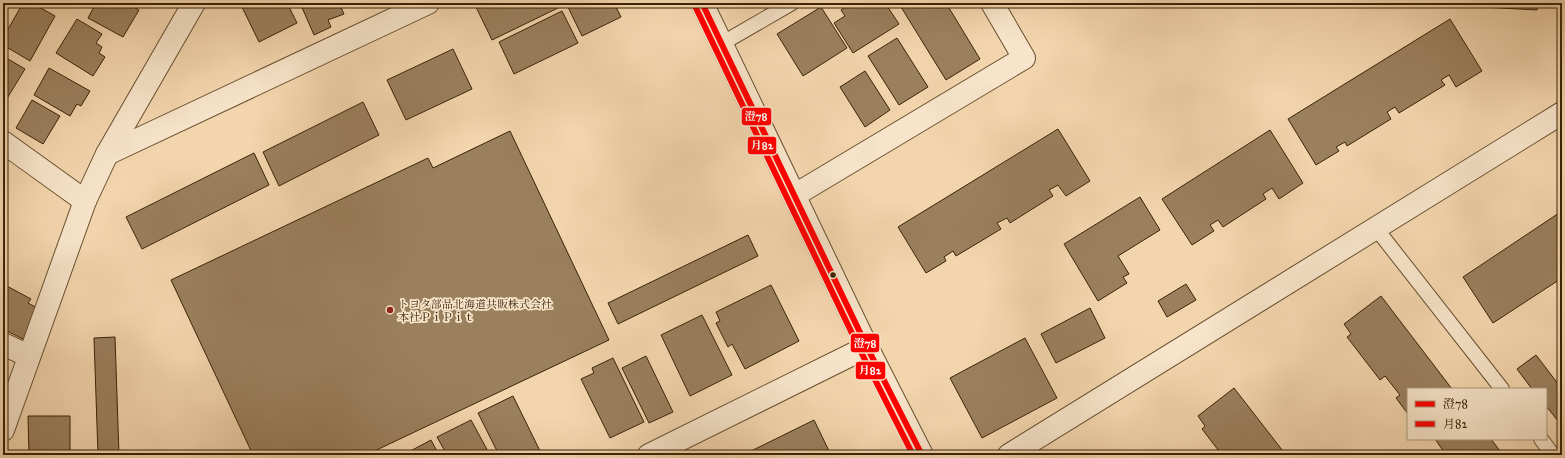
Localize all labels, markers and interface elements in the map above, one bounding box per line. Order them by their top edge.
line badge: 澄78 [741,107,772,126]
text: 澄78 [745,110,768,123]
line badge: 月82 [747,136,777,155]
text: 月82 [751,139,774,152]
unlabelled marker [828,270,838,280]
place label: トヨタ部品北海道共販株式会社 本社ＰｉＰｉｔ [398,298,552,324]
marker: トヨタ部品北海道共販株式会社 本社ＰｉＰｉｔ [385,305,395,315]
line badge: 澄78 [850,333,880,353]
text: 澄78 [854,337,877,350]
line badge: 月82 [855,361,886,380]
text: 月82 [859,364,882,377]
legend [1407,388,1547,440]
text: 澄78 [1443,397,1468,411]
text: 月82 [1443,417,1467,431]

